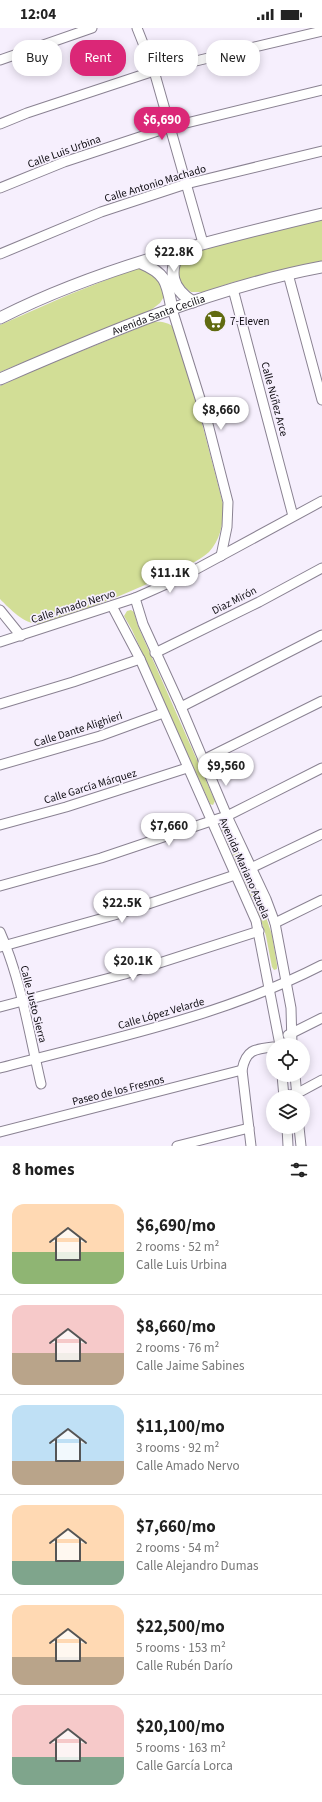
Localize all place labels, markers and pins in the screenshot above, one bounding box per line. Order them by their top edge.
pin: $6,690 [129,107,195,141]
pin: $22.8K [141,239,207,273]
supermarket icon: 7-Eleven [202,308,228,334]
place label: 7-Eleven [230,314,270,329]
pin: $8,660 [188,397,254,431]
pin: $11.1K [137,560,203,594]
pin: $9,560 [193,753,259,787]
pin: $7,660 [136,813,202,847]
pin: $22.5K [89,890,155,924]
pin: $20.1K [100,948,166,982]

